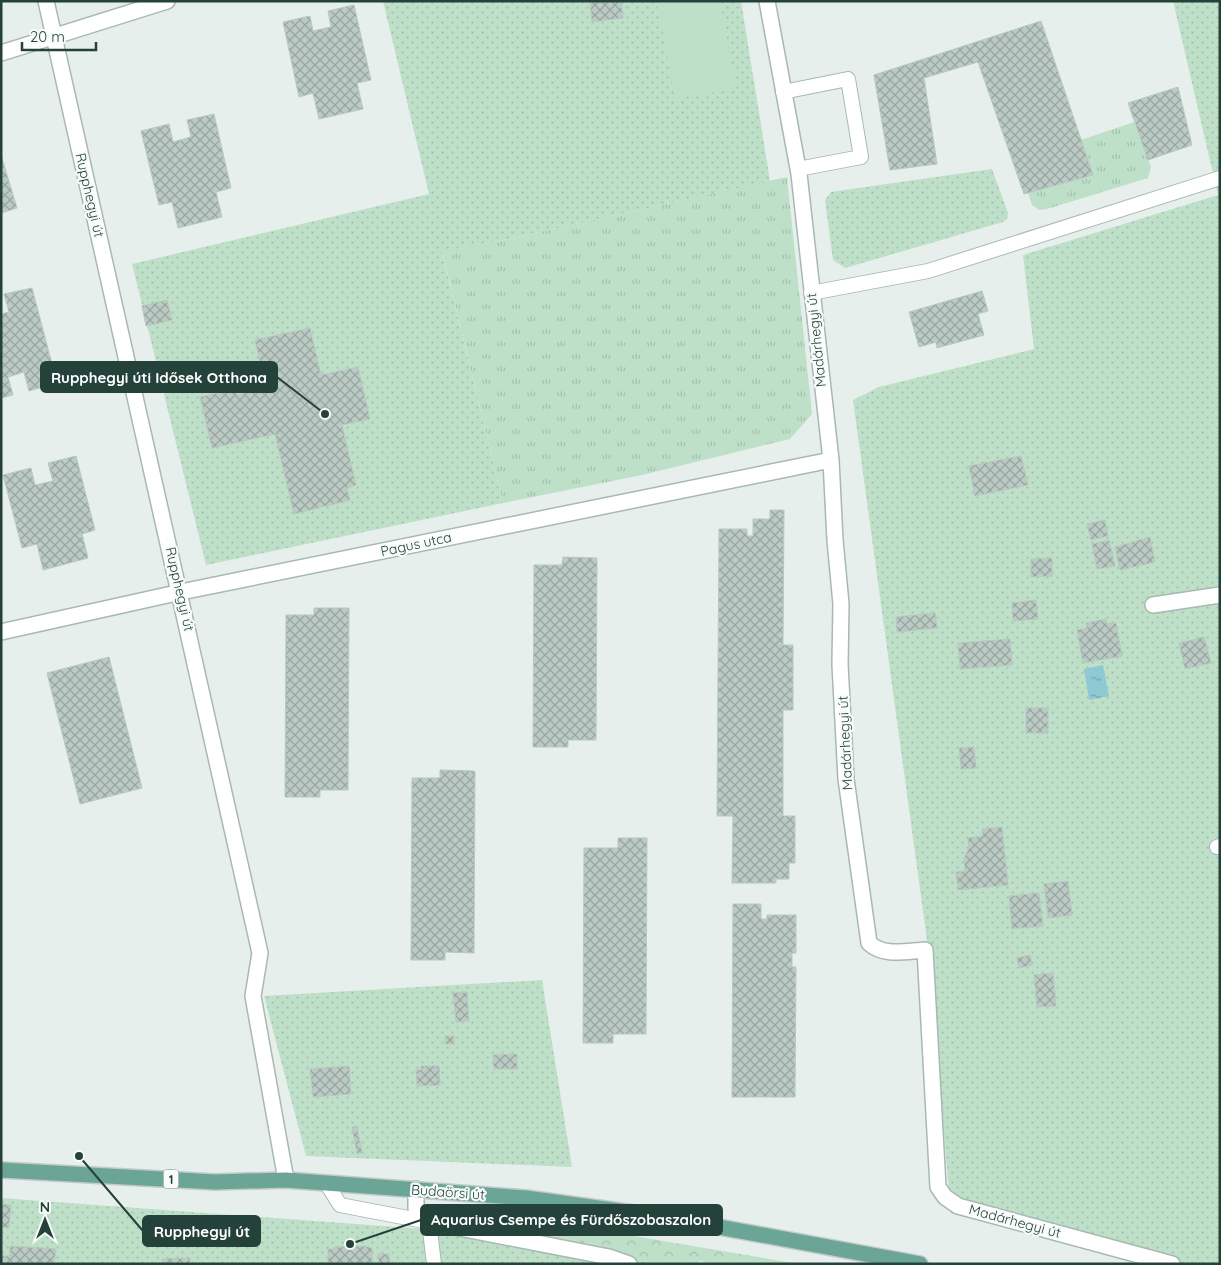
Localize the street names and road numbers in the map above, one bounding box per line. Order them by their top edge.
street label: Rupphegyi út [72,151,109,239]
street label: Madárhegyi út [802,292,830,388]
street label: Pagus utca [379,528,453,560]
street label: Rupphegyi út [162,545,199,633]
street label: Madárhegyi út [834,695,856,791]
road number: 1 [164,1170,178,1188]
street label: Budaörsi út [410,1180,486,1204]
street label: Madárhegyi út [967,1200,1063,1242]

